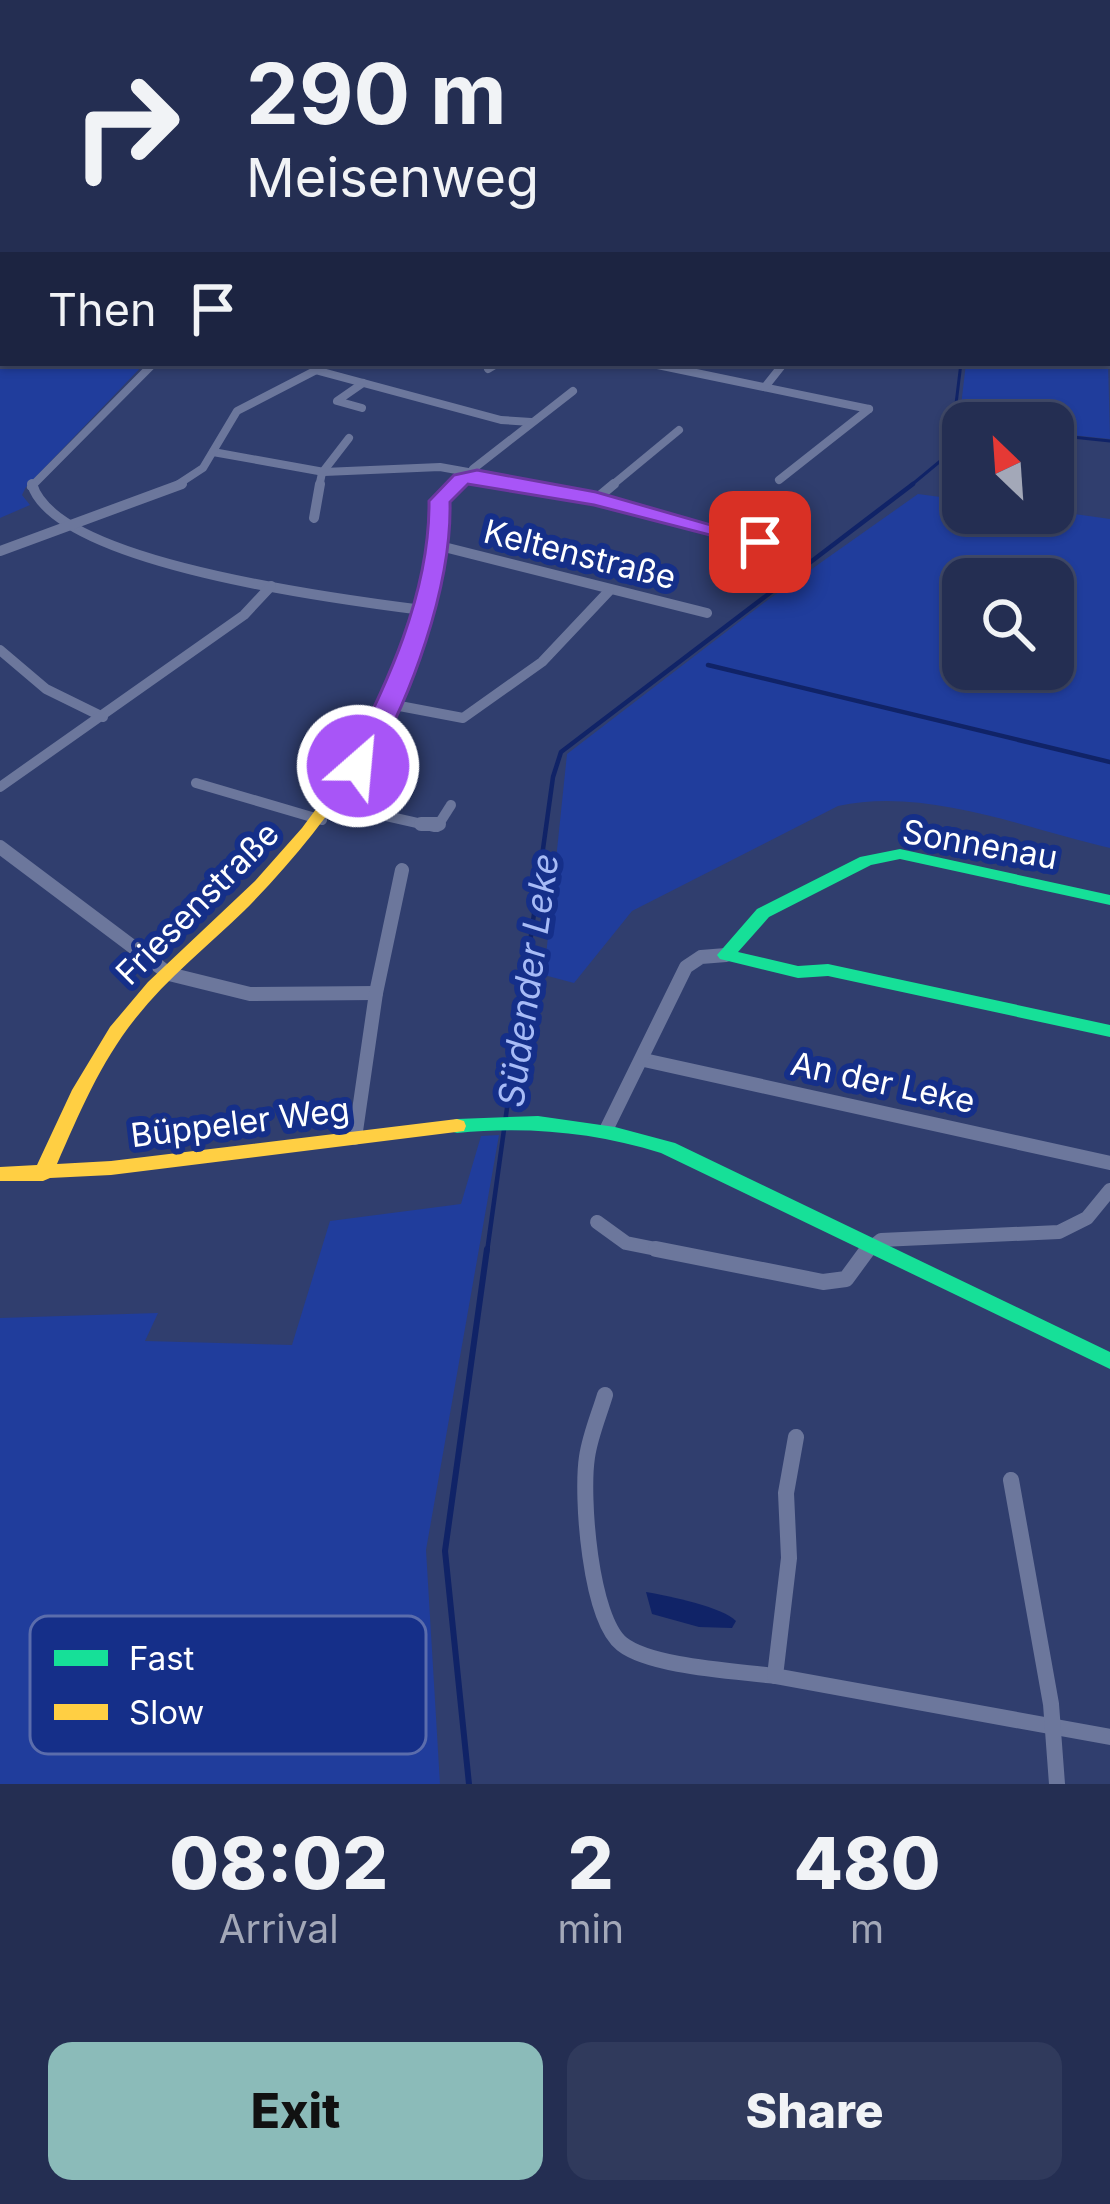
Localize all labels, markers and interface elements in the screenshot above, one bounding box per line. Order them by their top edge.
text: 290 m [246,43,507,144]
icon: right [48,48,204,204]
text: Meisenweg [246,145,539,210]
icon: arrive [180,276,246,342]
text: Then [48,282,156,337]
north arrow [942,402,1074,534]
map controls [942,402,1074,690]
pin [709,491,811,593]
icon: arrive [727,509,793,575]
street label: Keltenstraße [480,511,680,597]
button: search [942,558,1074,690]
position arrow [295,703,421,829]
street label: Sonnenau [899,811,1061,877]
street label: Friesenstraße [107,813,287,993]
water label: Südender Leke [488,850,568,1110]
street label: An der Leke [787,1043,979,1121]
street label: Büppeler Weg [128,1089,352,1155]
legend [30,1616,426,1754]
text: Fast [129,1638,195,1678]
text: Slow [129,1692,204,1732]
text: 08:02 [169,1819,388,1906]
text: 2 [568,1819,614,1906]
text: 480 [793,1819,941,1906]
text: Arrival [219,1905,339,1952]
text: min [557,1905,624,1952]
text: m [850,1905,884,1952]
button: Exit [48,2042,543,2180]
button: Share [567,2042,1062,2180]

